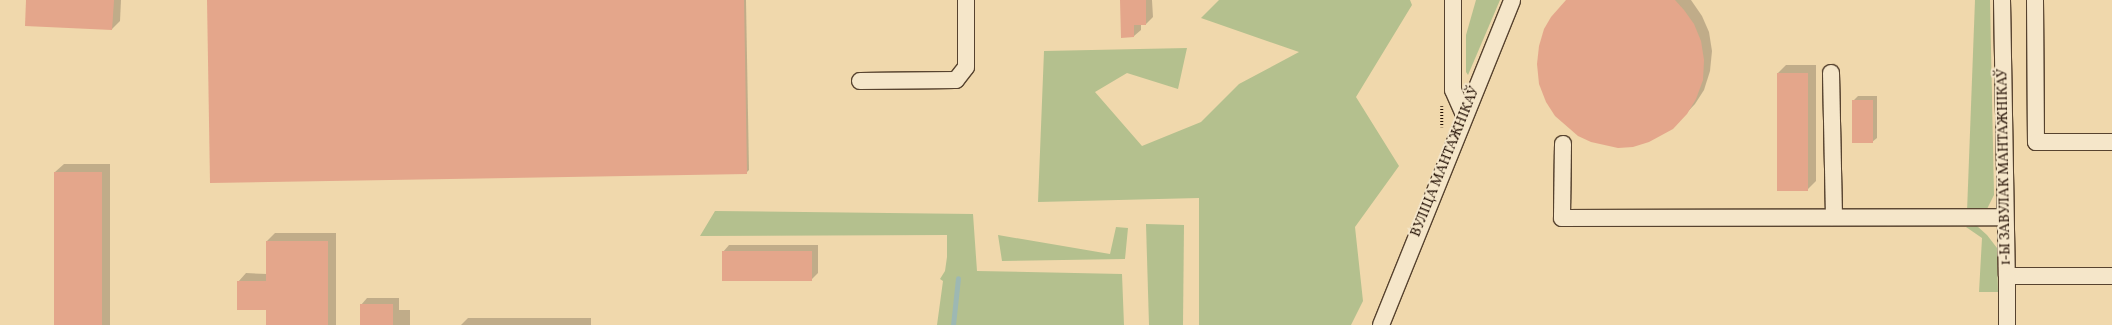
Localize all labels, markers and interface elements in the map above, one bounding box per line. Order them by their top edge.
street label: 1-Ы ЗАВУЛАК МАНТАЖНІКАЎ [1995,68,2015,266]
street label: ВУЛІЦА МАНТАЖНІКАЎ [1408,84,1484,240]

